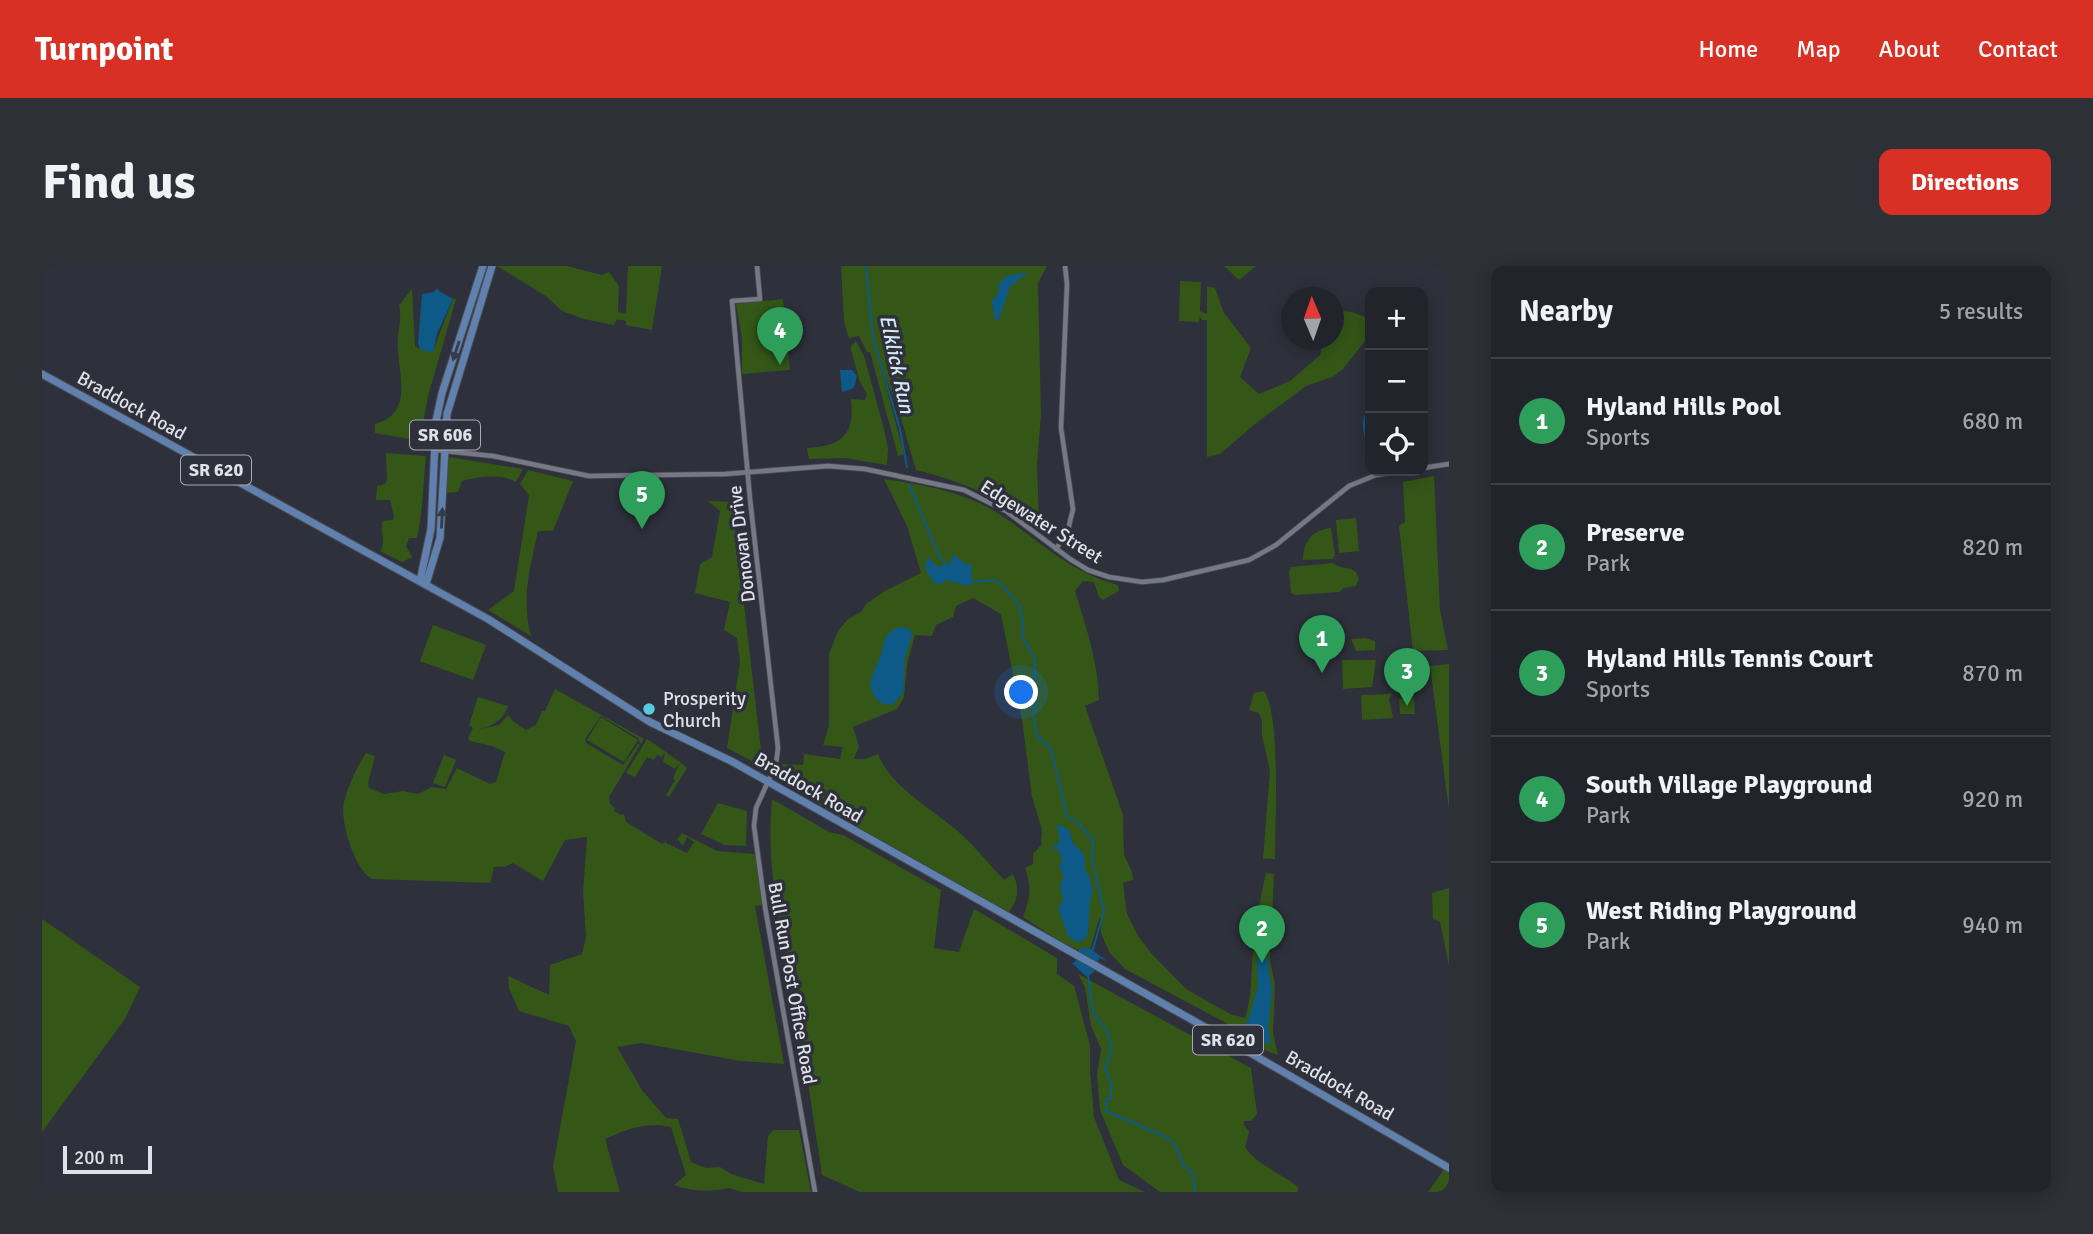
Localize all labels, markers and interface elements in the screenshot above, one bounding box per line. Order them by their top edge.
text: Turnpoint [35,29,173,70]
text: Home [1698,34,1758,64]
text: Map [1796,34,1841,64]
text: About [1879,34,1940,64]
text: Contact [1978,34,2058,64]
button: Directions [1879,149,2051,215]
text: Find us [42,152,195,212]
north arrow [1281,287,1344,350]
map controls [1365,287,1428,476]
button: + [1365,287,1428,350]
text: Nearby [1519,293,1613,330]
text: 5 results [1939,297,2023,326]
pin: 4 [757,307,803,365]
water label: Elklick Run [874,312,920,416]
one-way arrow [450,340,460,361]
button: − [1365,350,1428,413]
street label: Braddock Road [73,366,190,446]
text: Hyland Hills Pool [1586,391,1781,423]
text: 1 [1536,407,1548,436]
text: 680 m [1962,407,2023,436]
button: locate [1365,413,1428,476]
road number: SR 606 [410,420,480,450]
text: Sports [1586,423,1650,452]
road number: SR 620 [181,456,251,484]
pin: 5 [619,471,665,529]
street label: Edgewater Street [976,475,1107,569]
street label: Donovan Drive [723,484,761,604]
one-way arrow [436,507,447,529]
text: Preserve [1586,517,1685,549]
text: 2 [1536,533,1548,562]
text: 820 m [1962,533,2023,562]
text: Park [1586,549,1630,578]
pin: 1 [1299,615,1345,673]
text: Hyland Hills Tennis Court [1586,643,1873,675]
pin: 3 [1384,648,1430,706]
text: 3 [1536,659,1548,688]
text: 870 m [1962,659,2023,688]
your location [1004,675,1038,709]
text: Sports [1586,675,1650,704]
place label: Prosperity Church [663,687,746,733]
marker: Prosperity Church [641,701,657,717]
street label: Braddock Road [750,747,867,829]
text: South Village Playground [1586,769,1872,801]
text: 4 [1536,785,1548,814]
text: 920 m [1962,785,2023,814]
text: Park [1586,801,1630,830]
street label: Bull Run Post Office Road [762,880,822,1086]
text: West Riding Playground [1586,895,1857,927]
pin: 2 [1239,905,1285,963]
text: 5 [1536,911,1548,940]
text: 940 m [1962,911,2023,940]
text: Park [1586,927,1630,956]
road number: SR 620 [1193,1026,1263,1054]
street label: Braddock Road [1281,1045,1398,1127]
scale bar [63,1143,152,1175]
text: 200 m [74,1146,124,1170]

